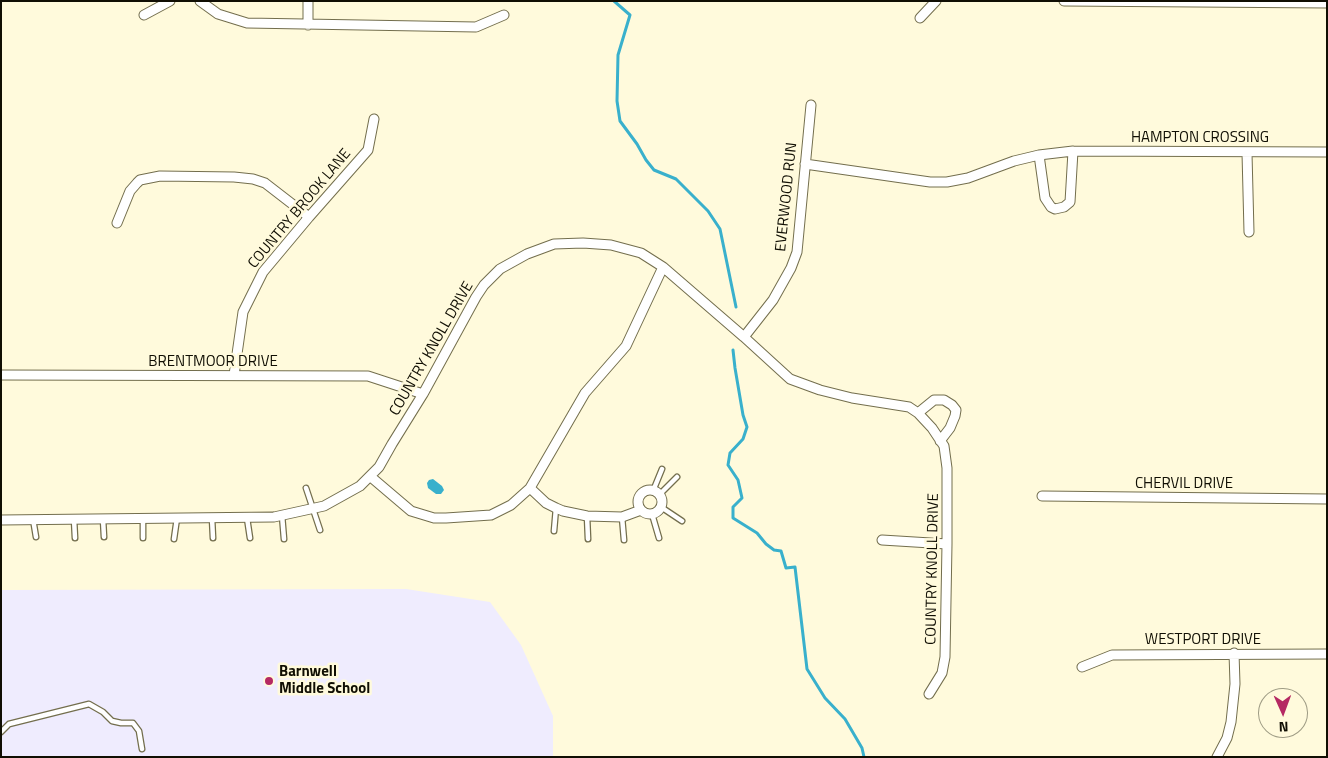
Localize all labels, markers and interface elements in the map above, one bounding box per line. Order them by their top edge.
street label: HAMPTON CROSSING [1131,129,1269,147]
street label: EVERWOOD RUN [772,142,802,252]
street label: COUNTRY BROOK LANE [245,146,355,272]
street label: COUNTRY KNOLL DRIVE [386,279,478,419]
street label: BRENTMOOR DRIVE [148,353,278,371]
street label: CHERVIL DRIVE [1135,475,1233,493]
street label: COUNTRY KNOLL DRIVE [923,493,943,645]
street label: WESTPORT DRIVE [1145,631,1261,649]
place label: Barnwell Middle School [279,663,370,698]
marker: Barnwell Middle School [263,675,275,687]
north arrow [1258,688,1308,738]
text: N [1278,717,1289,738]

